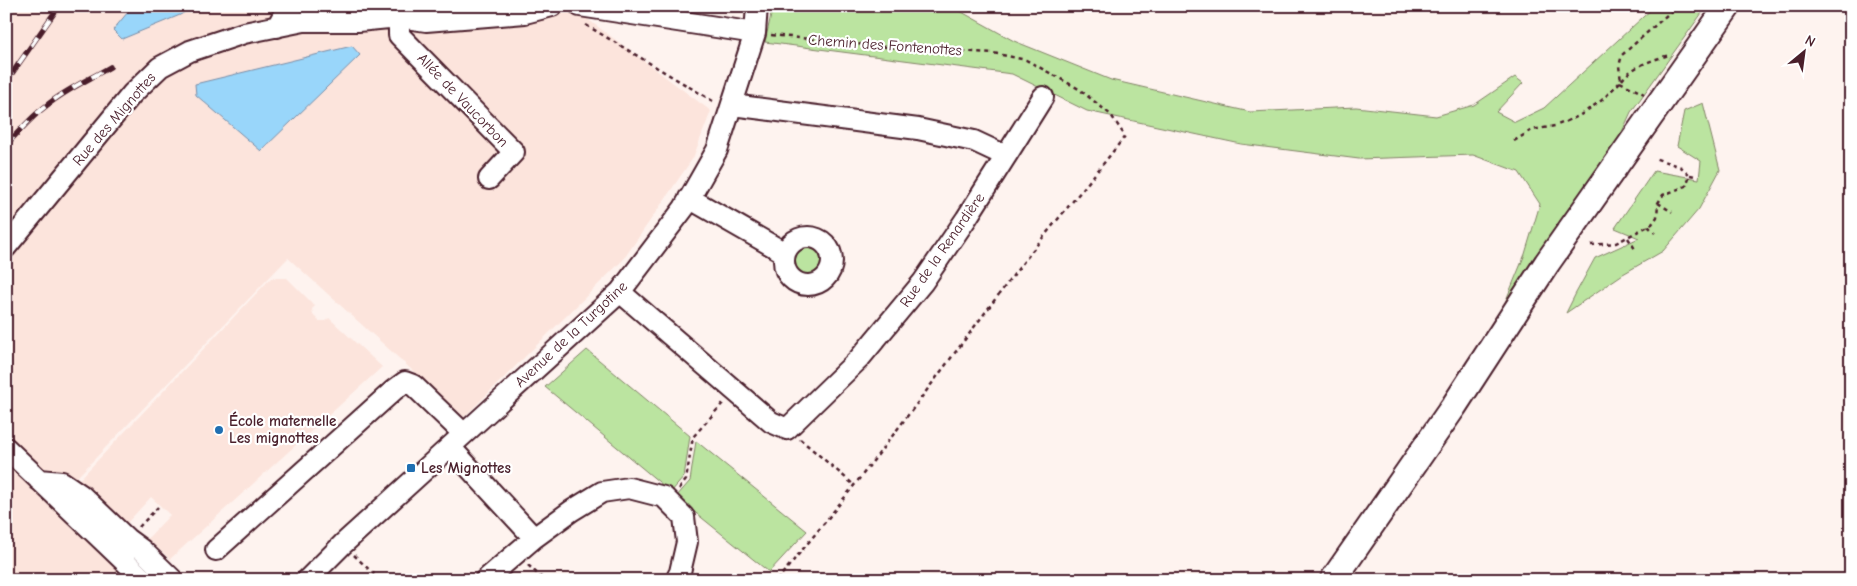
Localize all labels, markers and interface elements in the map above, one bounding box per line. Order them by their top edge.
north arrow [1780,28,1830,78]
street label: Chemin des Fontenottes [808,31,962,59]
text: N [1802,31,1818,51]
street label: Allée de Vaucorbon [414,49,512,151]
street label: Rue des Mignottes [69,69,159,169]
street label: Rue de la Renardière [896,189,989,311]
street label: Avenue de la Turgotine [511,277,631,391]
place label: École maternelle Les mignottes [229,411,336,447]
marker: École maternelle Les mignottes [213,424,225,436]
place label: Les Mignottes [421,459,511,477]
marker: Les Mignottes [405,462,417,474]

